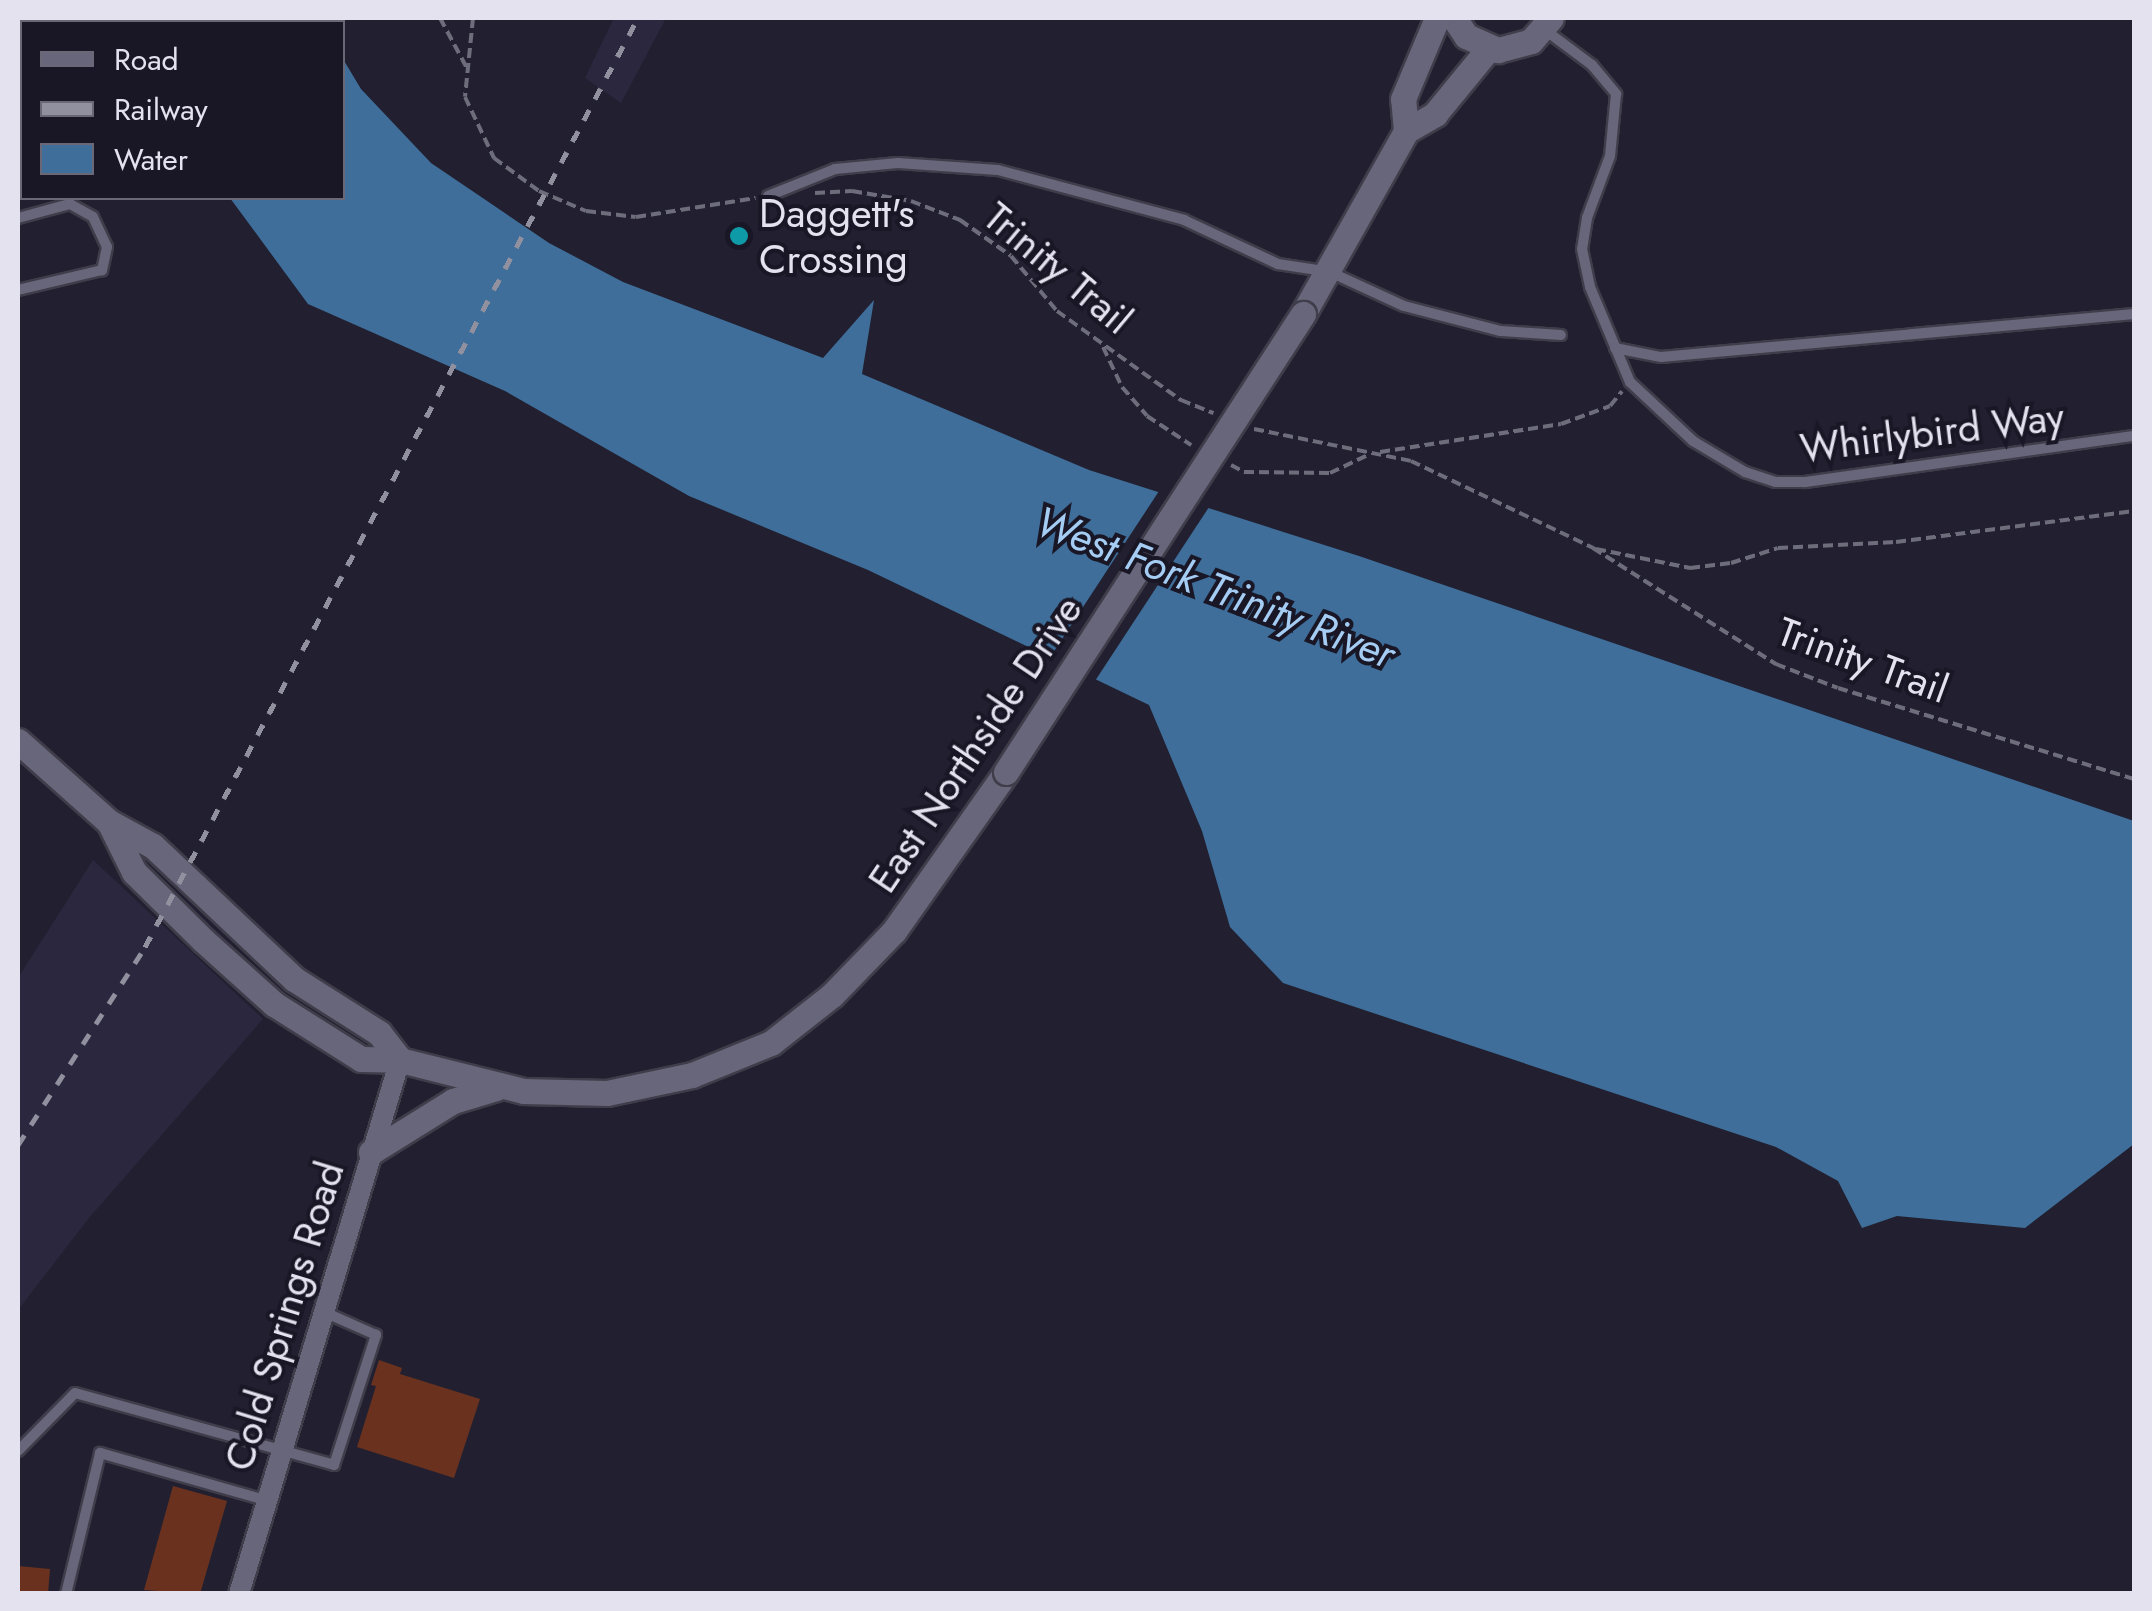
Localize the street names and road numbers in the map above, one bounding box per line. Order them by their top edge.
street label: Trinity Trail [974,192,1142,344]
street label: Whirlybird Way [1797,392,2067,472]
street label: East Northside Drive [858,587,1092,901]
street label: Trinity Trail [1771,607,1955,713]
street label: Cold Springs Road [214,1156,354,1476]

